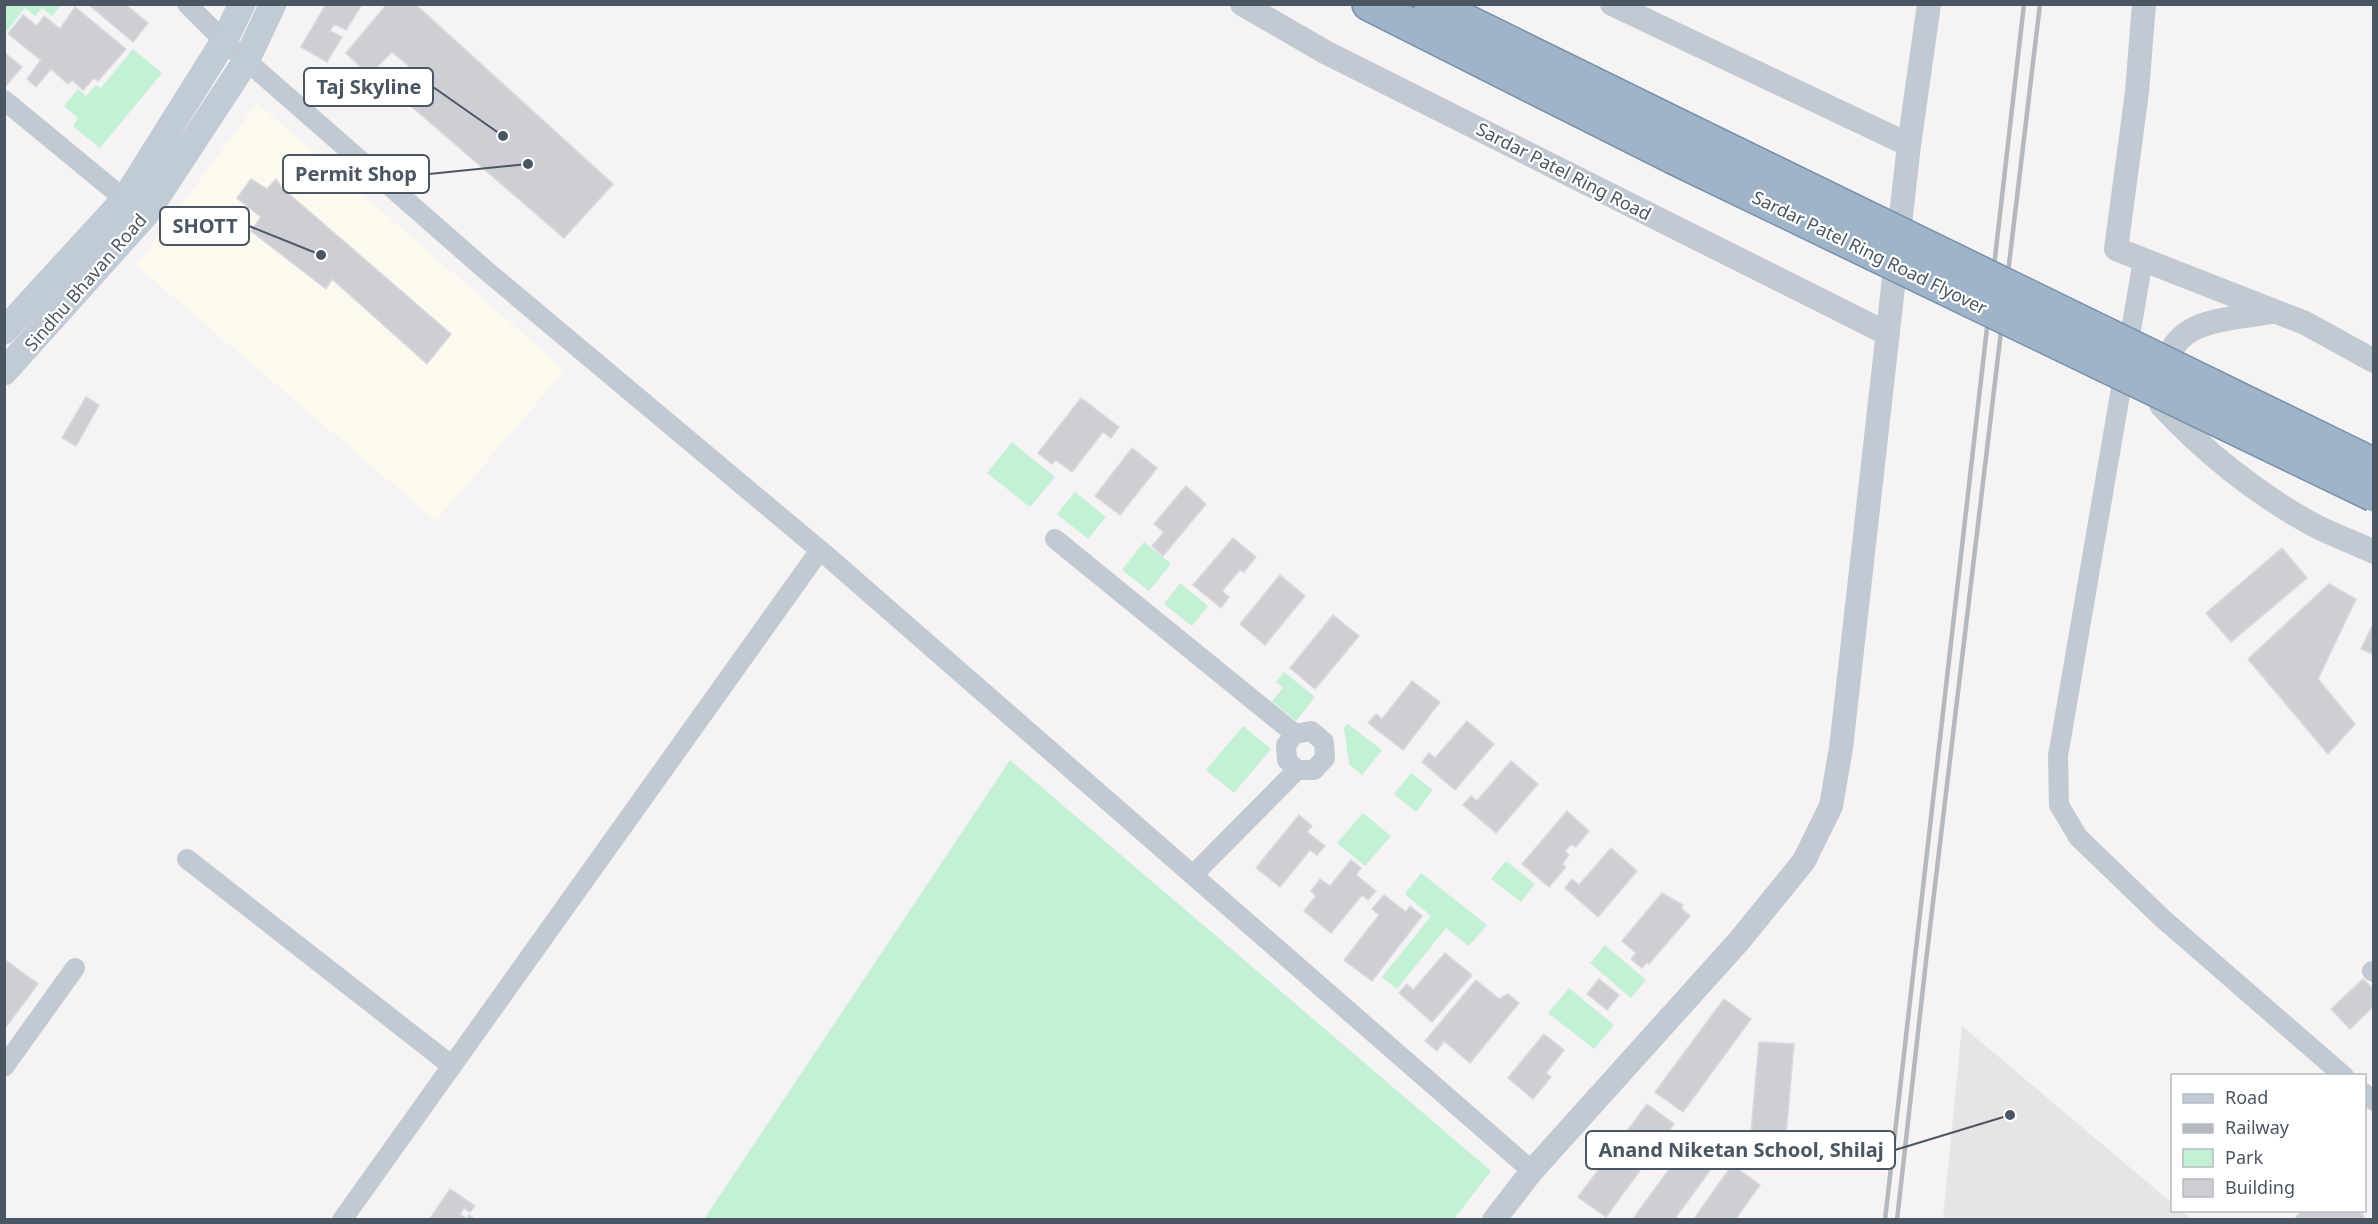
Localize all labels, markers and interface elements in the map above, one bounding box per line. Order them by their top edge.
callout: Taj Skyline [304,68,433,106]
text: Taj Skyline [317,73,421,100]
street label: Sardar Patel Ring Road [1472,116,1656,226]
callout: Permit Shop [283,155,429,193]
text: Permit Shop [295,160,417,187]
street label: Sardar Patel Ring Road Flyover [1749,185,1992,320]
callout: SHOTT [160,207,249,245]
street label: Sindhu Bhavan Road [19,208,151,356]
text: SHOTT [172,212,238,239]
legend [2171,1074,2366,1212]
text: Road [2225,1085,2268,1109]
text: Railway [2225,1115,2290,1139]
callout: Anand Niketan School, Shilaj [1586,1131,1895,1169]
text: Anand Niketan School, Shilaj [1598,1136,1884,1163]
text: Park [2225,1145,2263,1169]
text: Building [2225,1175,2295,1199]

